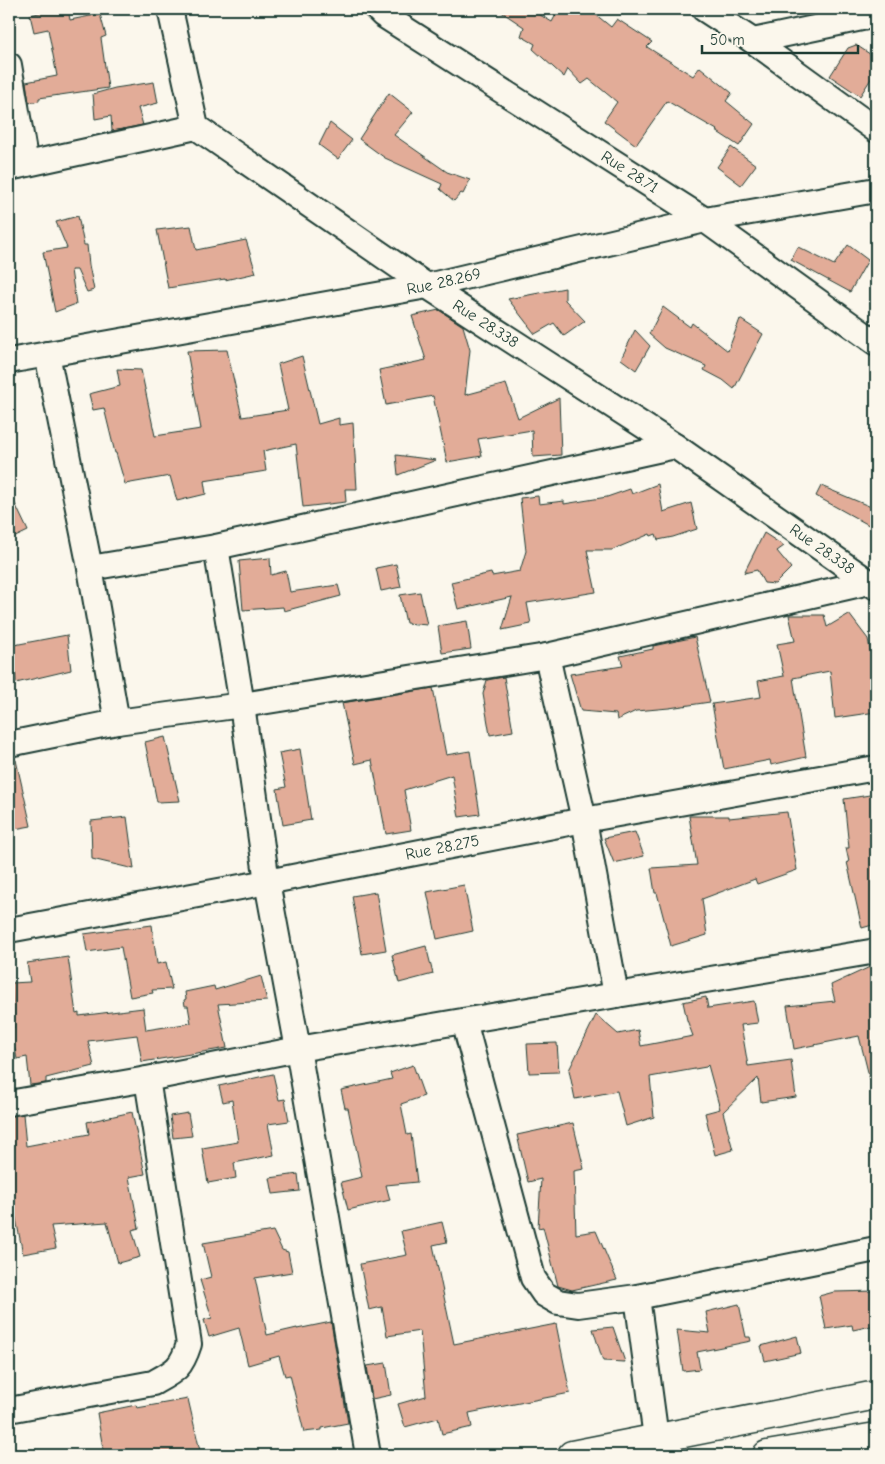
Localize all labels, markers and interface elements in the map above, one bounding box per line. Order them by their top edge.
scale bar [702,22,859,54]
text: 50 m [710,31,745,49]
street label: Rue 28.71 [598,147,662,197]
street label: Rue 28.269 [405,264,483,298]
street label: Rue 28.338 [449,296,522,352]
street label: Rue 28.338 [786,520,858,578]
street label: Rue 28.275 [404,832,481,864]

